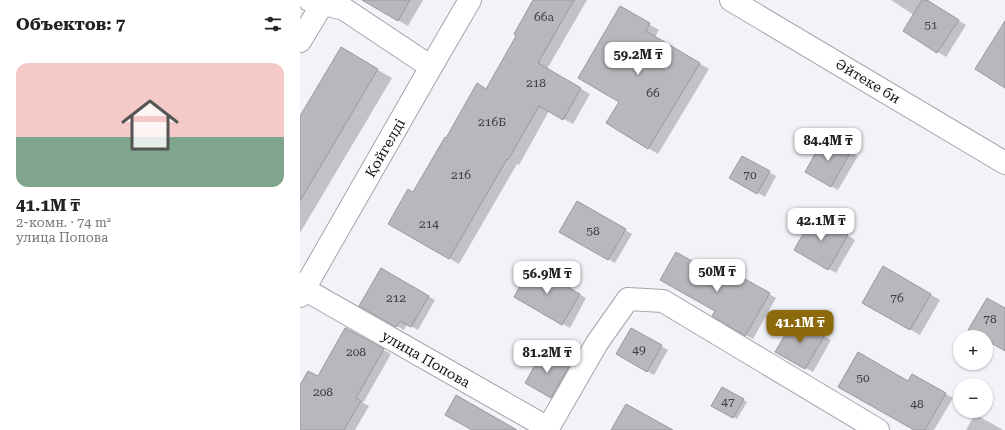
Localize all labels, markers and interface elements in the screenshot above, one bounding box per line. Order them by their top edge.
house number: 66а [534,10,554,24]
icon: filters [262,13,284,35]
text: Объектов: 7 [16,14,125,34]
house number: 51 [924,18,938,32]
pin: 59.2M ₸ [601,42,675,76]
text: 59.2M ₸ [613,47,663,62]
street label: Әйтеке би [833,55,903,107]
house number: 218 [526,76,546,90]
house number: 66 [646,86,660,100]
icon: home [114,89,186,161]
house number: 216Б [478,115,506,129]
street label: Қойгелді [362,116,408,180]
pin: 84.4M ₸ [791,128,865,162]
text: 84.4M ₸ [803,133,853,148]
house number: 216 [451,168,471,182]
house number: 70 [743,168,757,182]
text: 41.1M ₸ [16,195,80,215]
pin: 42.1M ₸ [784,208,858,242]
text: 42.1M ₸ [796,213,846,228]
text: 2-комн. · 74 m² [16,215,111,230]
house number: 214 [419,217,439,231]
house number: 58 [586,224,600,238]
text: улица Попова [16,230,108,245]
pin: 50M ₸ [689,259,745,293]
pin: 56.9M ₸ [510,261,584,295]
text: 50M ₸ [698,264,736,279]
text: 56.9M ₸ [522,266,572,281]
house number: 212 [386,291,406,305]
house number: 76 [890,291,904,305]
pin: 41.1M ₸ [763,310,837,344]
house number: 78 [983,312,997,326]
text: 41.1M ₸ [775,315,825,330]
street label: улица Попова [379,327,473,391]
map controls [953,330,993,418]
button: + [953,330,993,370]
pin: 81.2M ₸ [510,340,584,374]
house number: 49 [632,343,646,357]
house number: 208 [346,345,366,359]
text: 81.2M ₸ [522,345,572,360]
house number: 50 [856,371,870,385]
button: − [953,378,993,418]
house number: 208 [313,385,333,399]
house number: 47 [721,395,735,409]
house number: 48 [910,397,924,411]

